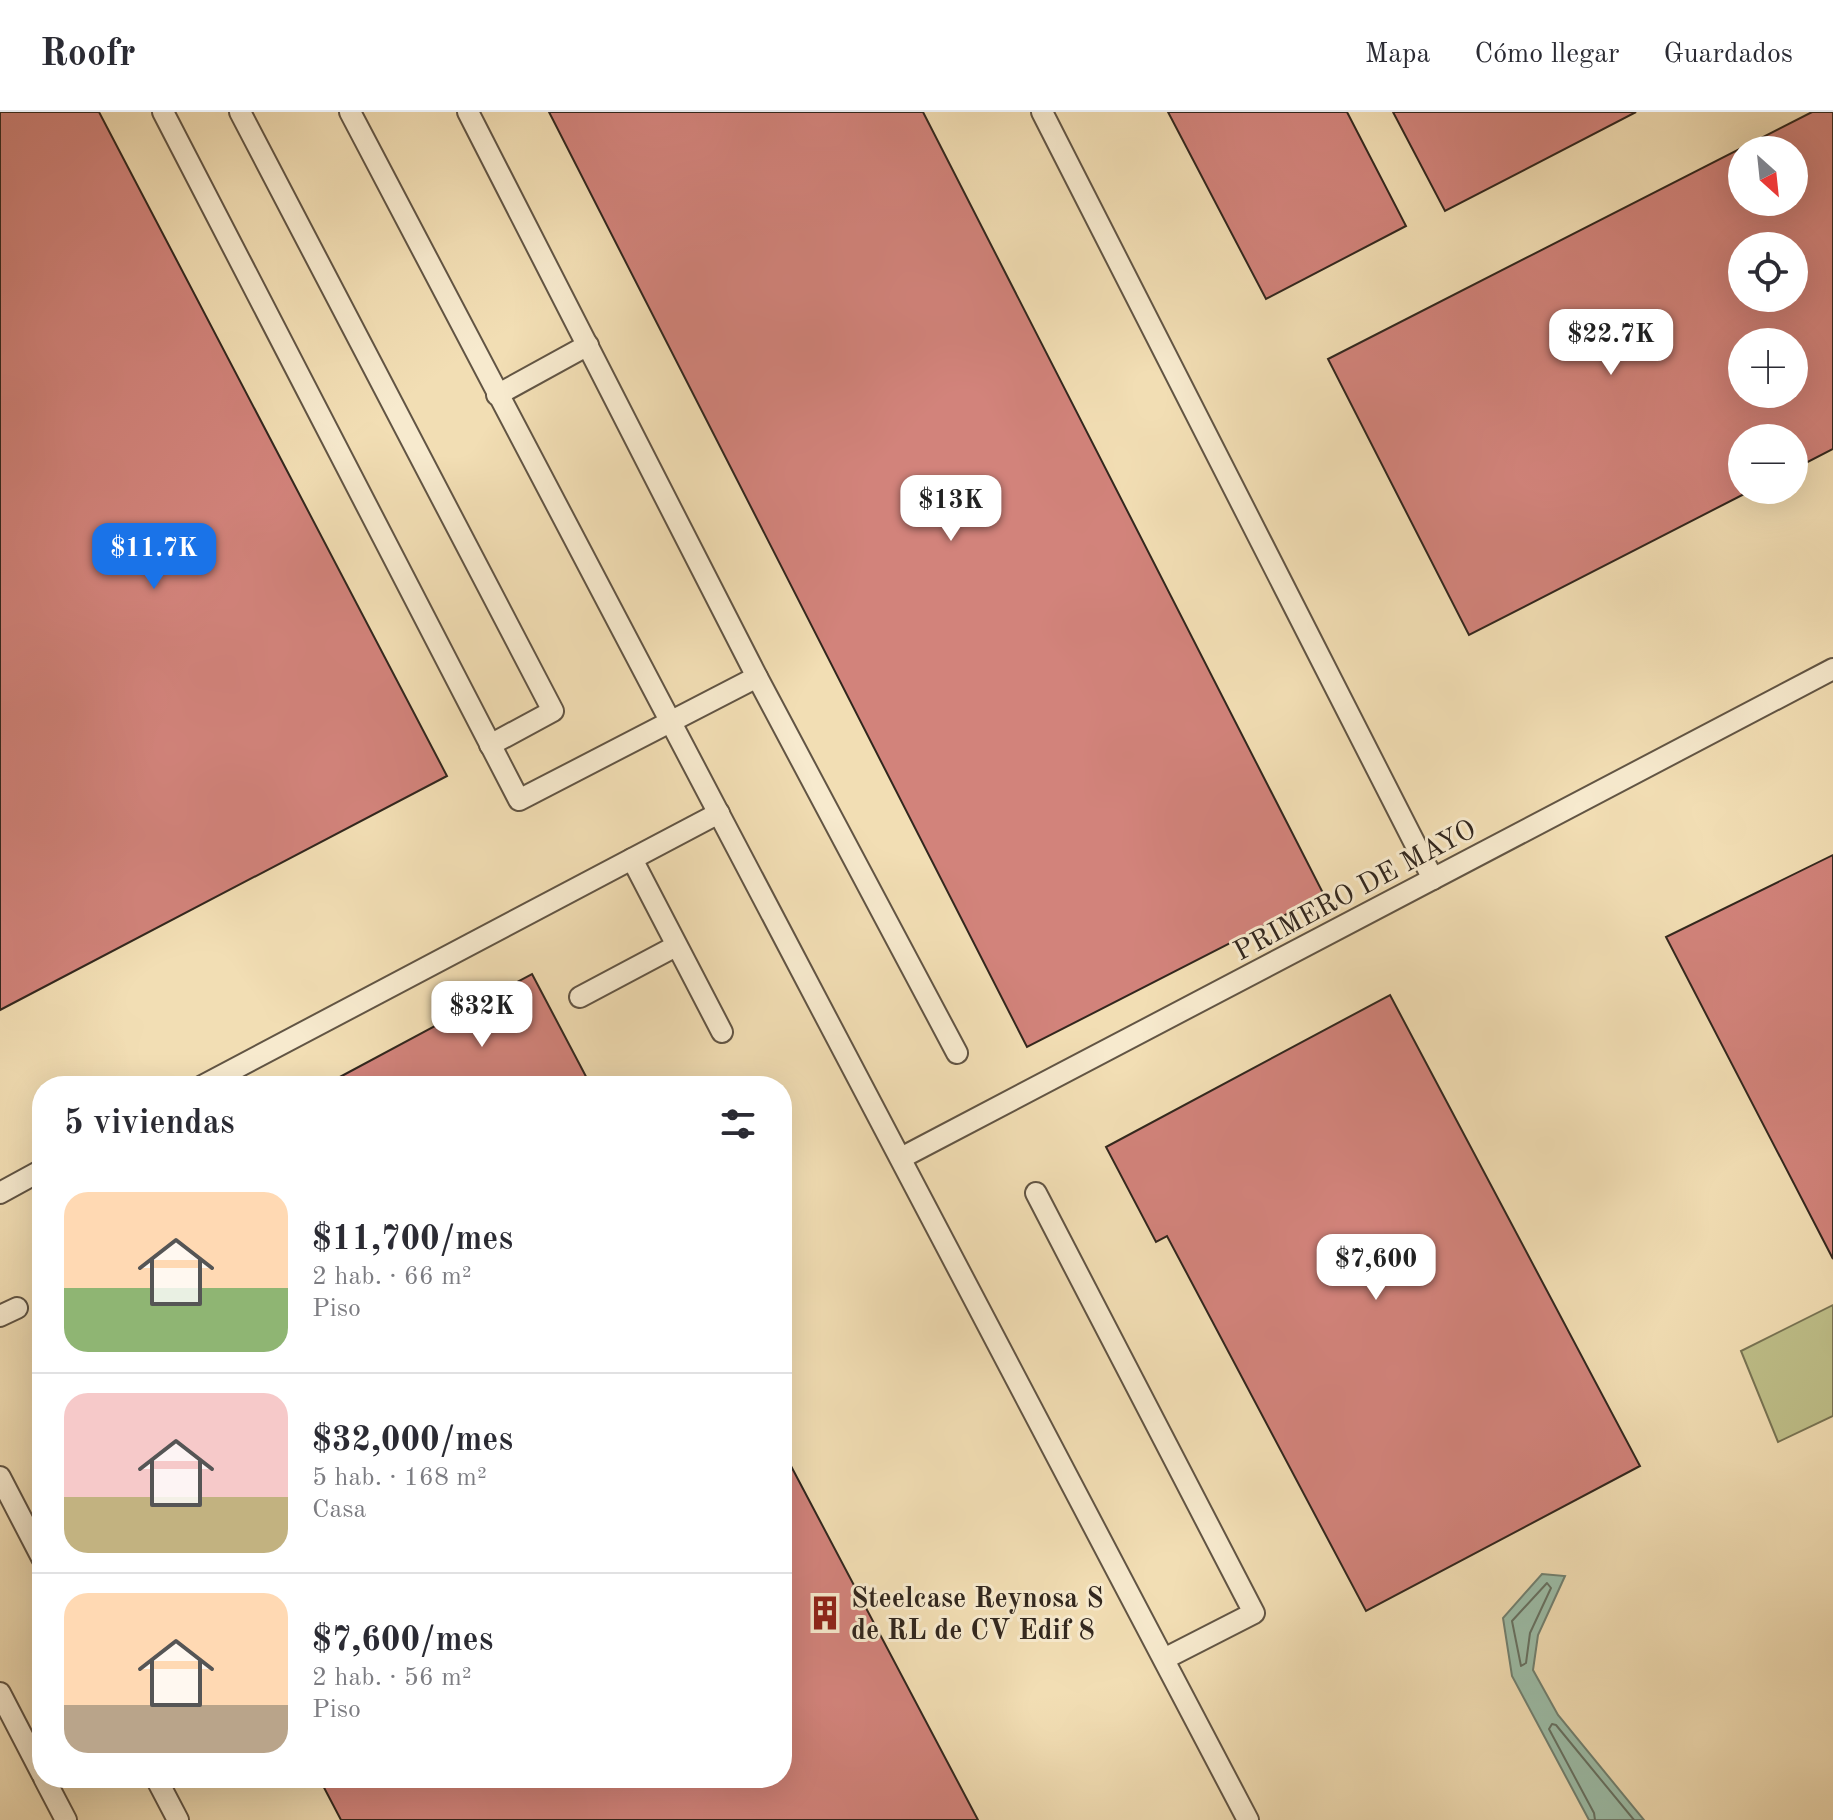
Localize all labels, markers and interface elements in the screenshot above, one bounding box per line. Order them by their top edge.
text: Roofr [40,36,136,74]
text: Mapa [1365,41,1430,69]
text: Cómo llegar [1474,41,1619,69]
text: Guardados [1663,41,1793,69]
north arrow [1728,136,1808,216]
map controls [1728,136,1808,504]
button: locate [1728,232,1808,312]
pin: $22.7K [1546,309,1676,377]
text: $22.7K [1567,322,1655,348]
button: + [1728,328,1808,408]
button: − [1728,424,1808,504]
pin: $13K [904,475,998,543]
text: $13K [918,488,984,514]
pin: $11.7K [89,523,219,591]
text: $11.7K [110,536,198,562]
street label: PRIMERO DE MAYO [1230,816,1481,967]
pin: $32K [435,981,529,1049]
text: $32K [449,994,515,1020]
icon: filters [716,1102,760,1146]
text: 5 viviendas [64,1107,235,1141]
text: $11,700/mes [312,1223,513,1257]
icon: home [128,1224,224,1320]
pin: $7,600 [1311,1234,1441,1302]
text: $7,600 [1335,1247,1417,1273]
text: 2 hab. · 66 m² [312,1264,472,1290]
text: Piso [312,1296,361,1322]
text: $32,000/mes [312,1424,513,1458]
icon: home [128,1425,224,1521]
text: 5 hab. · 168 m² [312,1465,487,1491]
text: Casa [312,1497,366,1523]
place label: Steelcase Reynosa S de RL de CV Edif 8 [851,1586,1104,1646]
building icon: Steelcase Reynosa S de RL de CV Edif 8 [806,1594,844,1632]
text: $7,600/mes [312,1624,493,1658]
icon: home [128,1625,224,1721]
text: 2 hab. · 56 m² [312,1665,472,1691]
text: Piso [312,1697,361,1723]

